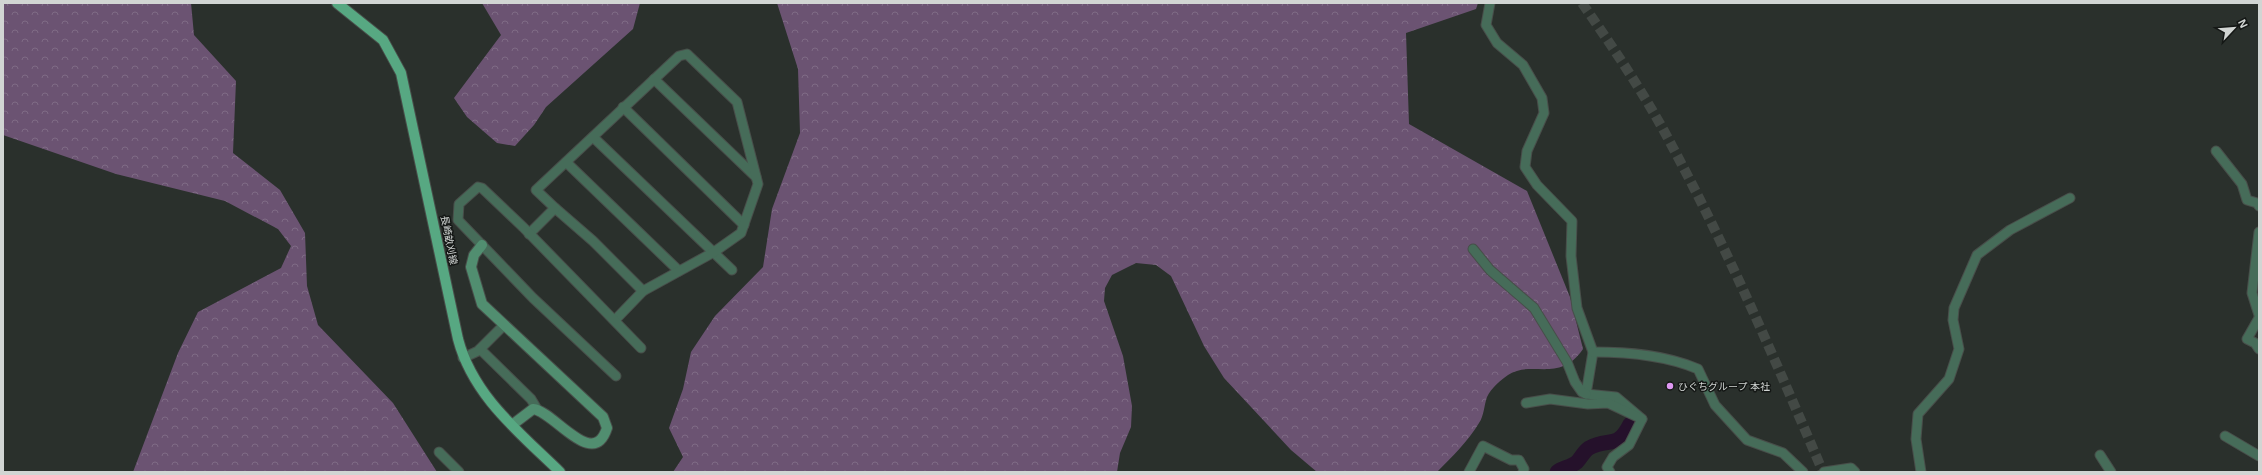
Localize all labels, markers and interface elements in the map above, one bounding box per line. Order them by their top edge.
north arrow [2214,8,2254,48]
text: N [2236,17,2250,30]
street label: 長崎畝刈線 [439,214,459,266]
marker: ひぐちグループ 本社 [1665,381,1675,391]
place label: ひぐちグループ 本社 [1678,381,1770,392]

